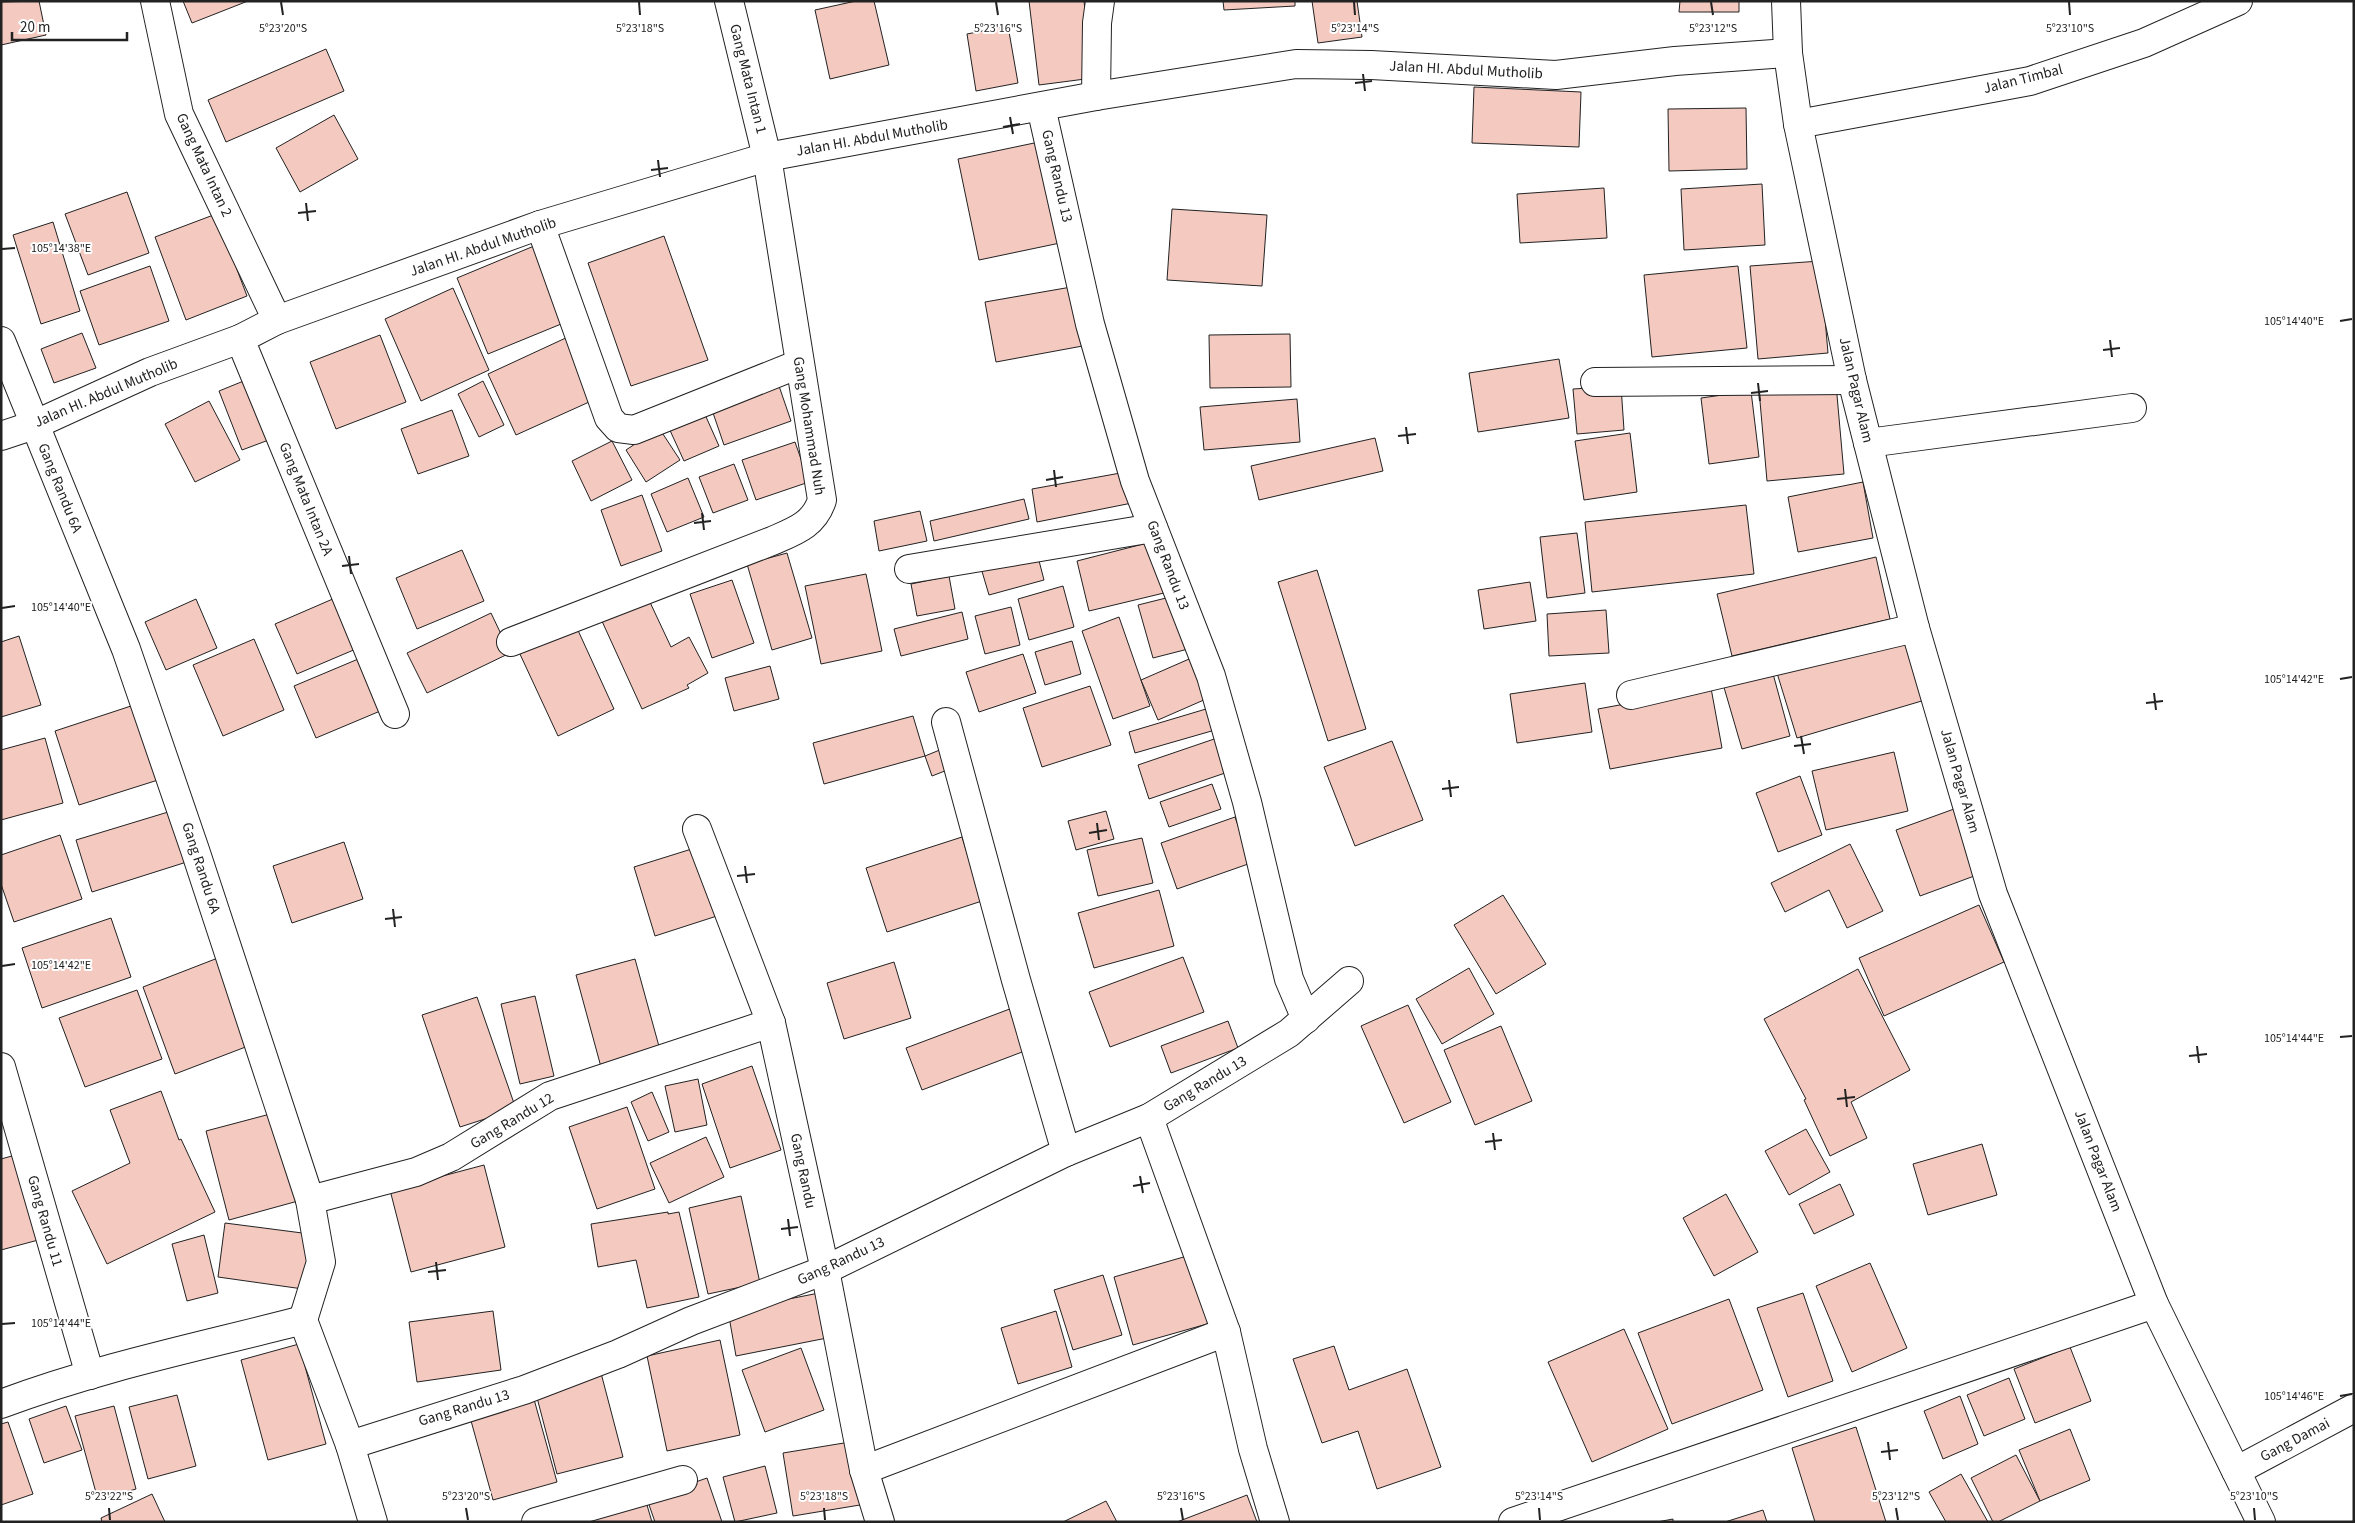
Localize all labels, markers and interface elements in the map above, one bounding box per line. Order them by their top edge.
scale bar [12,10,128,42]
text: 20 m [20,17,50,38]
text: 5°23'20"S [259,20,307,37]
text: 5°23'18"S [616,20,664,37]
text: 5°23'16"S [974,20,1022,37]
text: 5°23'14"S [1331,20,1379,37]
text: 5°23'12"S [1689,20,1737,37]
text: 5°23'10"S [2046,20,2094,37]
street label: Gang Mata Intan 1 [724,22,772,136]
street label: Jalan HI. Abdul Mutholib [1389,55,1543,85]
street label: Jalan Timbal [1981,59,2065,99]
street label: Gang Mata Intan 2 [171,110,237,220]
street label: Jalan HI. Abdul Mutholib [794,114,950,162]
street label: Gang Randu 13 [1036,128,1078,224]
street label: Jalan HI. Abdul Mutholib [407,212,559,282]
text: 105°14'38"E [31,240,91,257]
text: 105°14'40"E [2264,313,2324,330]
street label: Jalan Pagar Alam [1834,335,1878,445]
street label: Jalan HI. Abdul Mutholib [31,353,181,433]
street label: Gang Mohammad Nuh [788,355,830,497]
street label: Gang Mata Intan 2A [274,439,339,560]
street label: Gang Randu 6A [32,440,88,537]
street label: Gang Randu 13 [1141,517,1195,613]
text: 105°14'40"E [31,599,91,616]
text: 105°14'42"E [2264,671,2324,688]
street label: Jalan Pagar Alam [1935,726,1985,836]
street label: Gang Randu 6A [176,820,226,917]
text: 105°14'42"E [31,957,91,974]
text: 105°14'44"E [2264,1030,2324,1047]
street label: Gang Randu 13 [1159,1051,1251,1117]
street label: Gang Randu 12 [466,1088,558,1154]
street label: Jalan Pagar Alam [2069,1107,2127,1215]
street label: Gang Randu [785,1131,821,1211]
street label: Gang Randu 11 [22,1173,68,1269]
street label: Gang Randu 13 [794,1232,888,1290]
text: 105°14'44"E [31,1315,91,1332]
street label: Gang Randu 13 [416,1384,512,1432]
text: 105°14'46"E [2264,1388,2324,1405]
street label: Gang Damai [2256,1413,2334,1467]
text: 5°23'22"S [85,1488,133,1505]
text: 5°23'20"S [442,1488,490,1505]
text: 5°23'18"S [800,1488,848,1505]
text: 5°23'16"S [1157,1488,1205,1505]
text: 5°23'14"S [1515,1488,1563,1505]
text: 5°23'12"S [1872,1488,1920,1505]
text: 5°23'10"S [2230,1488,2278,1505]

